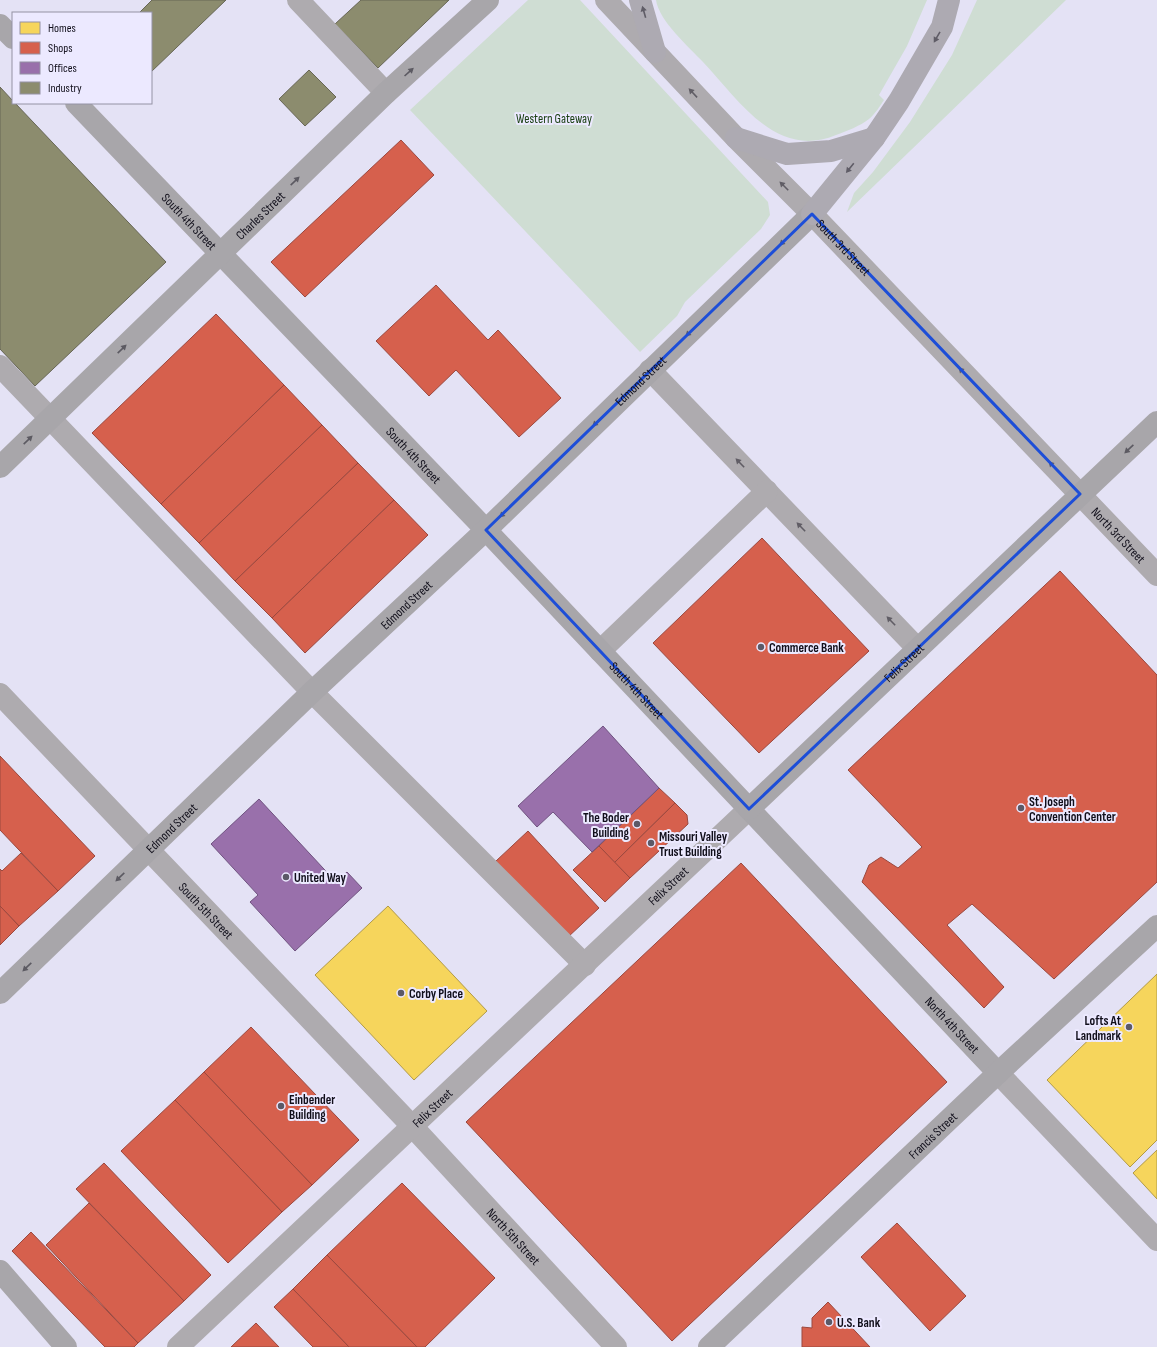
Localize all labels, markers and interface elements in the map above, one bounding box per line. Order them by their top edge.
one-way arrow [641,6,647,18]
legend [12,12,152,104]
text: Homes [48,21,76,36]
one-way arrow [933,31,940,43]
text: Shops [48,41,73,56]
text: Offices [48,61,77,76]
one-way arrow [404,67,415,76]
text: Industry [48,81,82,96]
one-way arrow [689,88,698,98]
park label: Western Gateway [516,111,592,127]
one-way arrow [845,163,854,174]
one-way arrow [290,176,300,186]
one-way arrow [779,181,789,191]
street label: Charles Street [233,188,289,243]
street label: South 4th Street [158,190,220,254]
street label: South 3rd Street [812,216,874,279]
one-way arrow [779,236,789,246]
one-way arrow [685,327,695,337]
one-way arrow [117,344,127,354]
street label: Edmond Street [612,353,670,410]
one-way arrow [959,367,968,377]
one-way arrow [592,417,602,427]
street label: South 4th Street [382,424,444,487]
one-way arrow [23,435,33,444]
one-way arrow [1124,444,1133,453]
one-way arrow [735,458,745,468]
one-way arrow [1049,461,1058,471]
street label: North 3rd Street [1088,504,1149,567]
one-way arrow [499,508,509,518]
one-way arrow [796,522,806,532]
street label: Edmond Street [377,577,436,633]
one-way arrow [887,616,896,625]
place label: Commerce Bank [769,640,844,656]
street label: Felix Street [881,640,928,686]
marker: Commerce Bank [756,642,766,652]
street label: South 4th Street [606,659,667,723]
place label: St. Joseph Convention Center [1029,794,1116,825]
street label: Edmond Street [143,800,201,857]
marker: St. Joseph Convention Center [1016,803,1026,813]
place label: The Boder Building [583,810,630,841]
marker: The Boder Building [632,819,642,829]
place label: Missouri Valley Trust Building [659,829,728,860]
marker: Missouri Valley Trust Building [646,838,656,848]
street label: Felix Street [645,863,692,909]
place label: United Way [294,870,347,886]
one-way arrow [115,872,125,882]
marker: United Way [281,872,291,882]
street label: South 5th Street [175,879,236,943]
one-way arrow [22,963,32,972]
place label: Corby Place [409,986,464,1002]
marker: Corby Place [396,988,406,998]
street label: North 4th Street [921,994,982,1057]
place label: Lofts At Landmark [1076,1013,1122,1044]
marker: Lofts At Landmark [1124,1022,1134,1032]
street label: Felix Street [409,1086,456,1131]
place label: Einbender Building [289,1092,335,1123]
marker: Einbender Building [276,1101,286,1111]
street label: Francis Street [906,1109,961,1163]
street label: North 5th Street [483,1205,543,1269]
place label: U.S. Bank [837,1315,881,1331]
marker: U.S. Bank [824,1317,834,1327]

